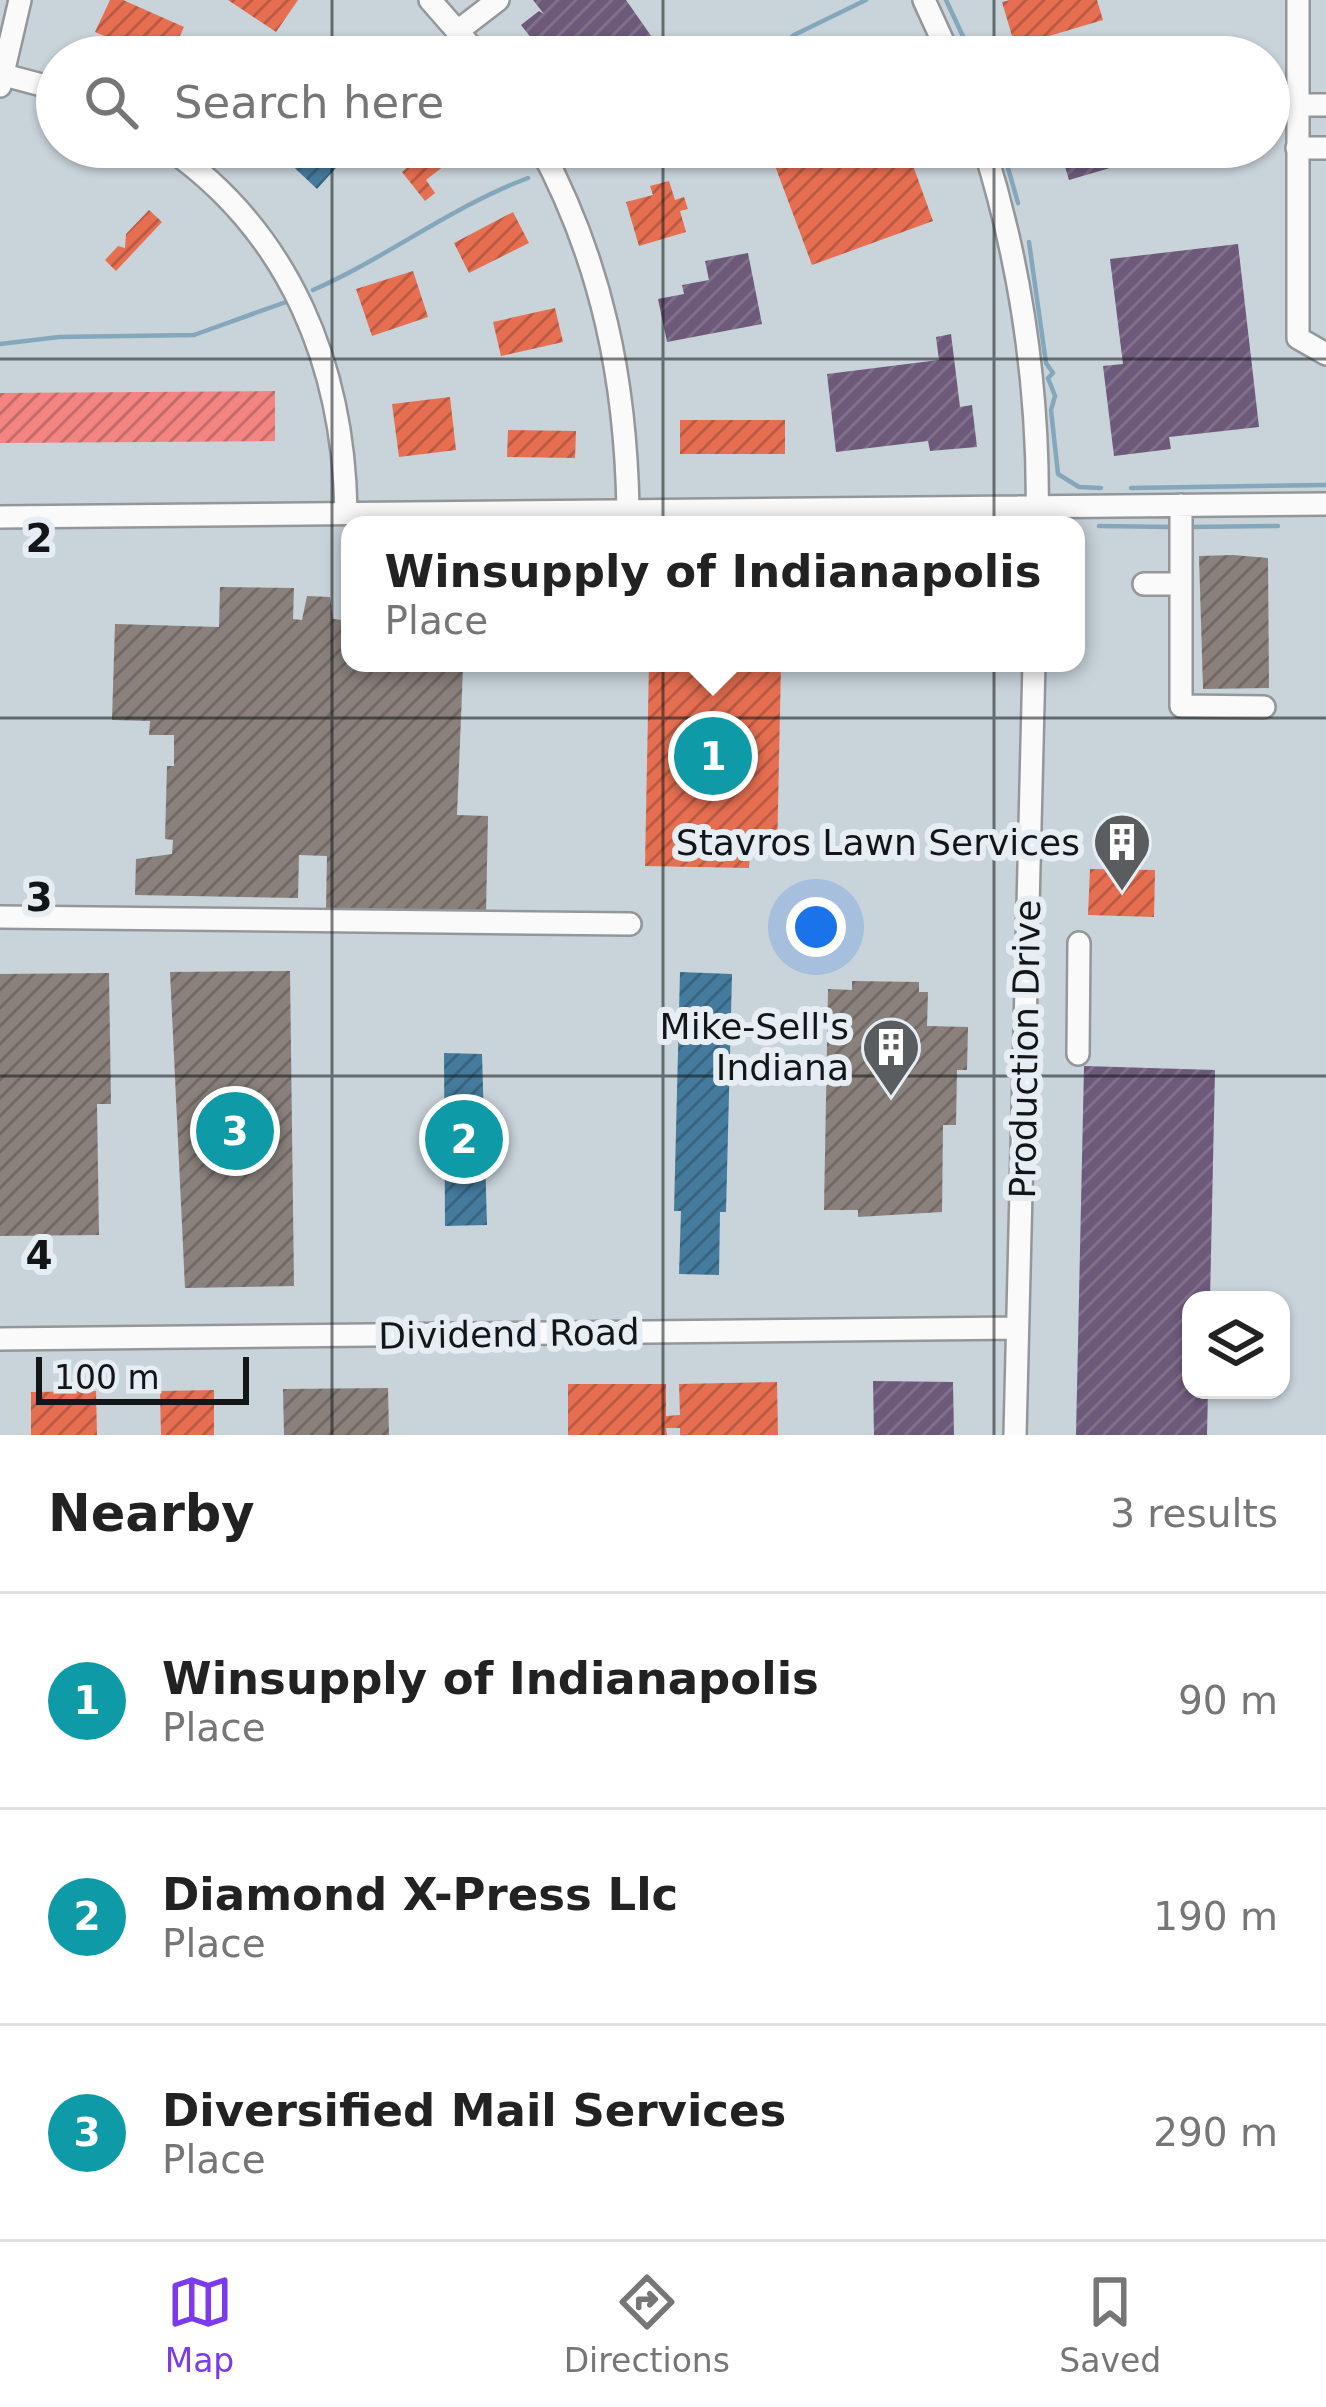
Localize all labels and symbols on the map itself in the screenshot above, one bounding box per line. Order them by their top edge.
text: 2 [25,516,53,561]
pin: 1 [674,711,752,801]
building icon: Stavros Lawn Services [1091,811,1153,893]
place label: Stavros Lawn Services [676,822,1080,863]
text: 3 [25,875,53,920]
your location [786,897,846,957]
street label: Production Drive [1002,899,1048,1199]
place label: Mike-Sell's Indiana [660,1006,849,1088]
building icon: Mike-Sell's Indiana [860,1016,922,1098]
pin: 3 [196,1086,274,1176]
pin: 2 [425,1094,503,1184]
text: 4 [25,1233,53,1278]
street label: Dividend Road [378,1311,640,1357]
scale bar [36,1351,249,1404]

